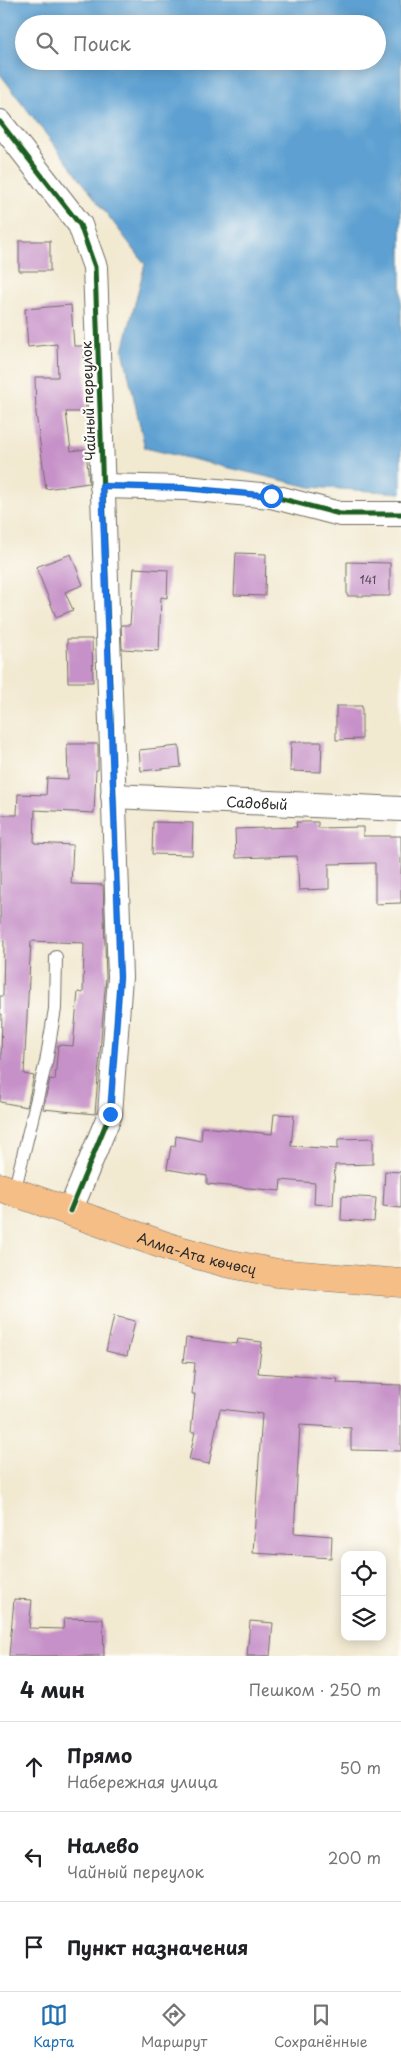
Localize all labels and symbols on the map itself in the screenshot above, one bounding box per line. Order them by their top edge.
street label: Чайный переулок [75,340,101,461]
route start [260,485,283,508]
house number: 141 [360,571,376,588]
street label: Садовый [226,791,288,814]
route end [99,1103,122,1126]
street label: Алма-Ата көчөсү [135,1226,259,1279]

